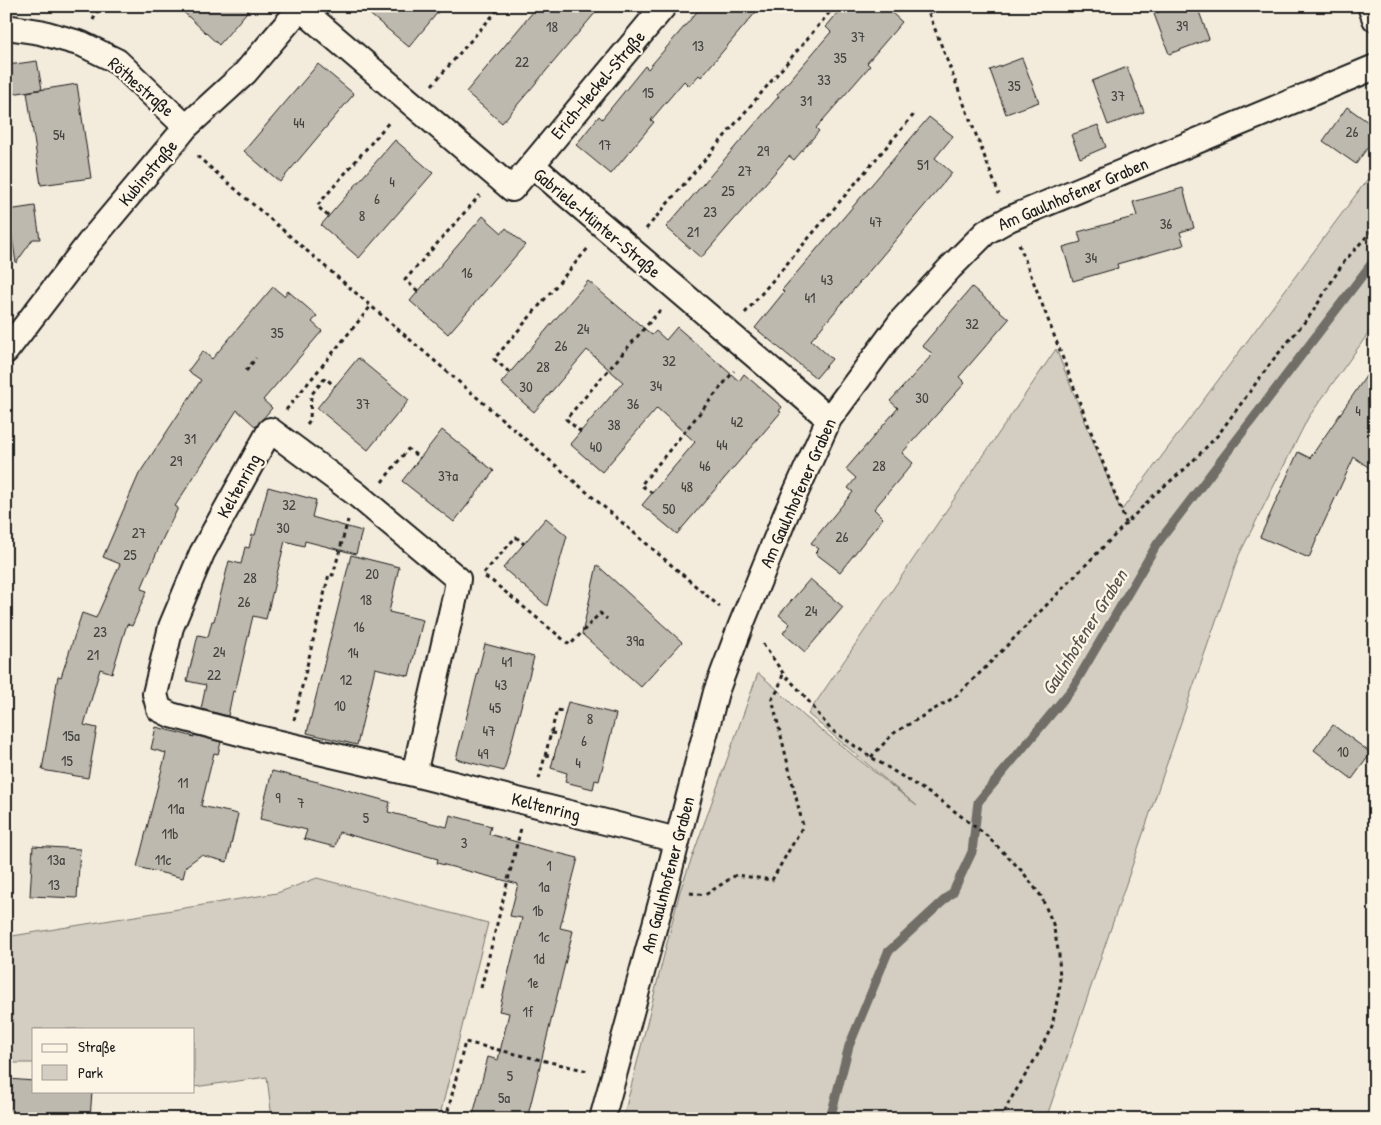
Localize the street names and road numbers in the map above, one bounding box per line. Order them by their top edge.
street label: Erich-Heckel-Straße [545,25,651,144]
street label: Röthestraße [103,51,180,122]
street label: Kubinstraße [112,134,183,211]
street label: Am Gaulnhofener Graben [994,151,1152,237]
street label: Gabriele-Münter-Straße [528,162,666,283]
street label: Am Gaulnhofener Graben [753,414,842,571]
street label: Keltenring [211,449,266,522]
street label: Keltenring [509,786,583,827]
street label: Am Gaulnhofener Graben [635,794,700,956]

